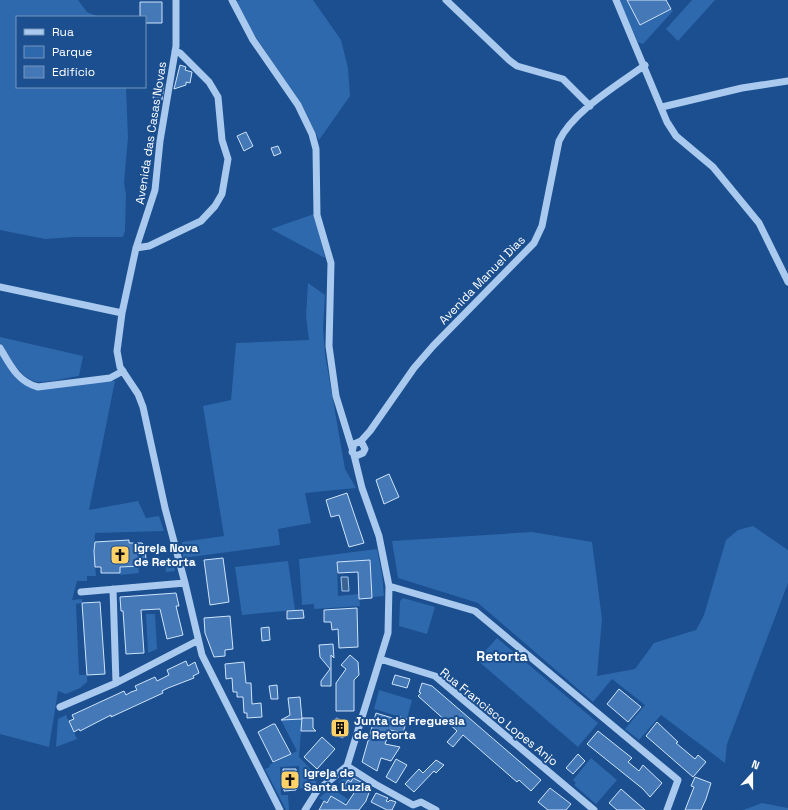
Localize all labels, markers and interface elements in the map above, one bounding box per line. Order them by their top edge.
legend [16,16,146,88]
text: Rua [52,24,74,40]
text: Parque [52,44,92,60]
street label: Avenida das Casas Novas [132,60,170,206]
text: Edifício [52,64,95,80]
street label: Avenida Manuel Dias [435,232,529,328]
place label: Igreja Nova de Retorta [134,540,198,570]
church icon: Igreja Nova de Retorta [109,544,131,566]
district label: Retorta [476,647,528,665]
street label: Rua Francisco Lopes Anjo [437,664,561,770]
place label: Junta de Freguesia de Retorta [354,713,465,743]
building icon: Junta de Freguesia de Retorta [329,717,351,739]
north arrow [732,754,772,794]
text: N [750,757,762,773]
place label: Igreja de Santa Luzia [304,765,371,795]
church icon: Igreja de Santa Luzia [279,769,301,791]

